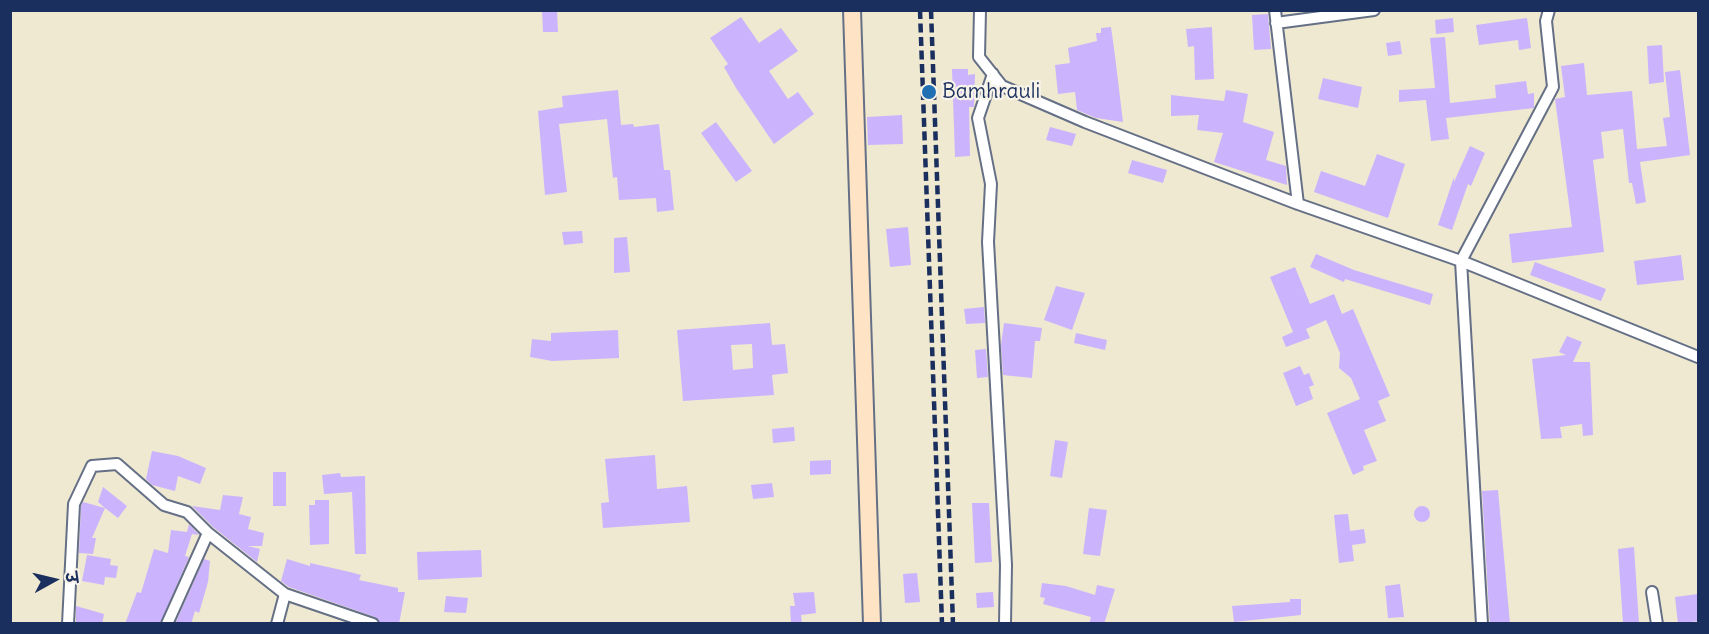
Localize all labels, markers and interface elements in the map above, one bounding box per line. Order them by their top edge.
place label: Bamhrauli [942,79,1040,105]
marker: Bamhrauli [920,83,938,101]
north arrow [24,550,84,610]
text: उ [61,571,82,584]

